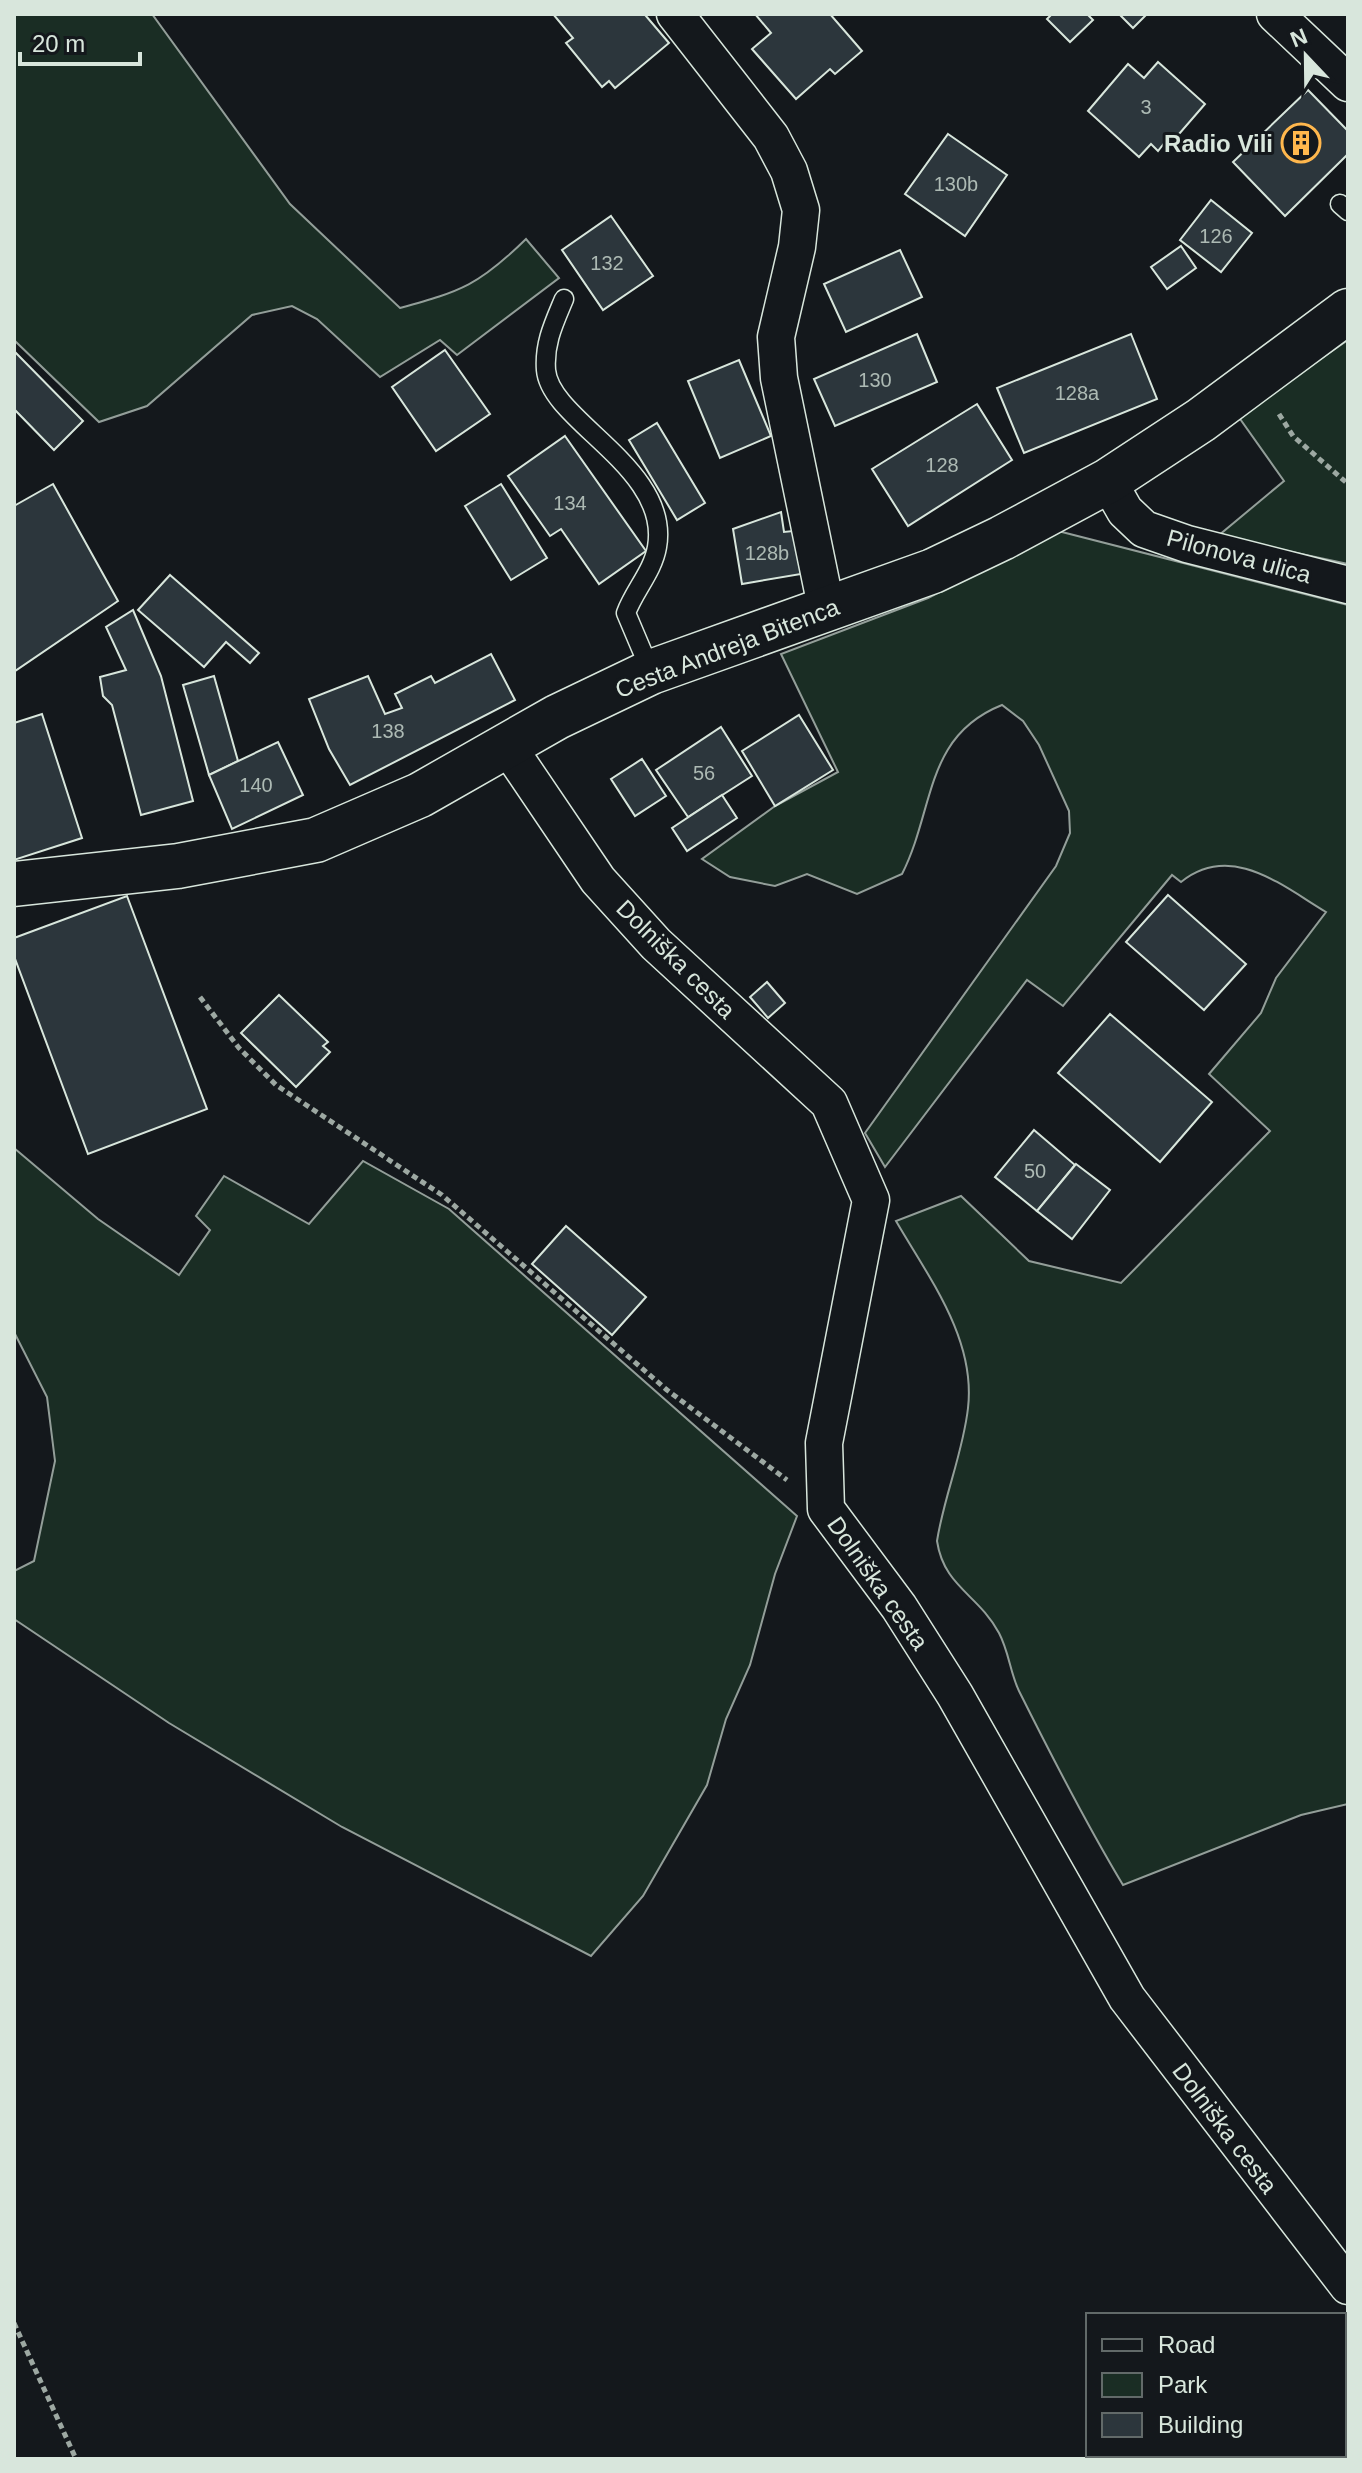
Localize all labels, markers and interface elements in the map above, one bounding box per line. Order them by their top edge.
scale bar [20,16,140,66]
north arrow [1266,16,1346,96]
text: N [1287,23,1311,52]
text: 20 m [32,30,85,57]
house number: 3 [1140,96,1152,118]
building icon: Radio Vili [1280,122,1322,164]
place label: Radio Vili [1164,130,1273,157]
house number: 130b [934,173,978,195]
house number: 126 [1199,225,1233,247]
house number: 132 [590,252,624,274]
house number: 130 [858,369,892,391]
house number: 128a [1055,382,1100,404]
house number: 128 [925,454,959,476]
house number: 134 [553,492,587,514]
street label: Pilonova ulica [1164,524,1315,588]
house number: 128b [745,542,789,564]
street label: Cesta Andreja Bitenca [611,593,843,703]
house number: 138 [371,720,405,742]
house number: 56 [693,762,715,784]
house number: 140 [239,774,273,796]
street label: Dolniška cesta [611,894,741,1024]
house number: 50 [1024,1160,1046,1182]
street label: Dolniška cesta [822,1511,934,1655]
street label: Dolniška cesta [1167,2058,1283,2199]
legend [1086,2313,1346,2457]
text: Road [1158,2331,1215,2358]
text: Park [1158,2371,1208,2398]
text: Building [1158,2411,1243,2438]

